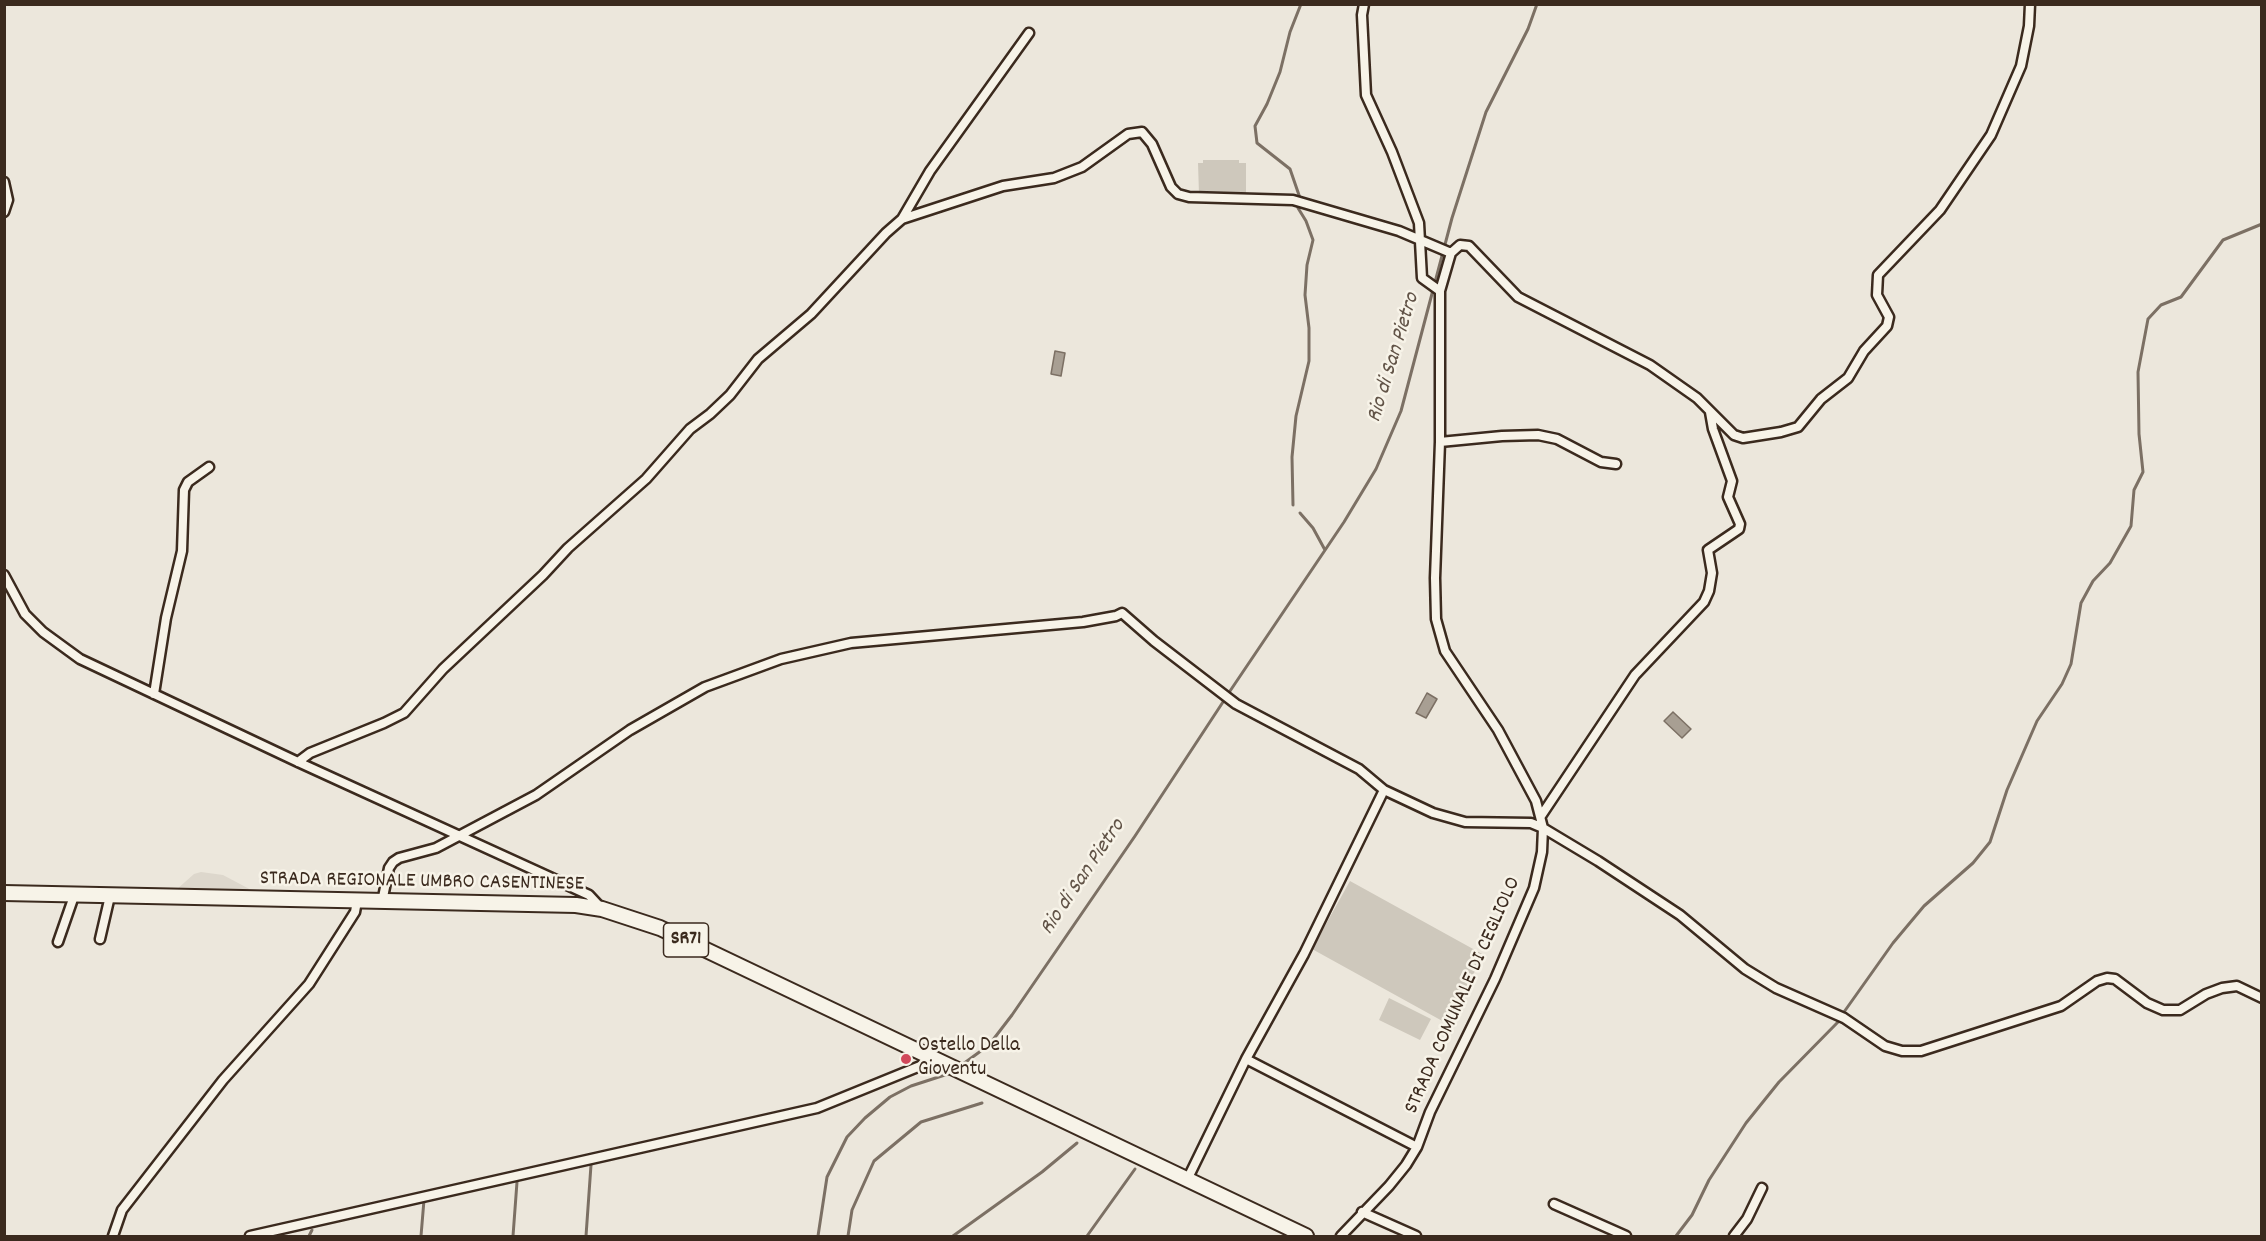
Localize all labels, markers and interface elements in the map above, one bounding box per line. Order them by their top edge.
water label: Rio di San Pietro [1363,290,1427,426]
water label: Rio di San Pietro [1036,815,1132,941]
street label: STRADA REGIONALE UMBRO CASENTINESE [260,868,584,898]
street label: STRADA COMUNALE DI CEGLIOLO [1400,874,1528,1118]
road number: SR71 [664,923,708,957]
place label: Ostello Della Gioventu [918,1034,1020,1084]
marker: Ostello Della Gioventu [899,1052,913,1066]

